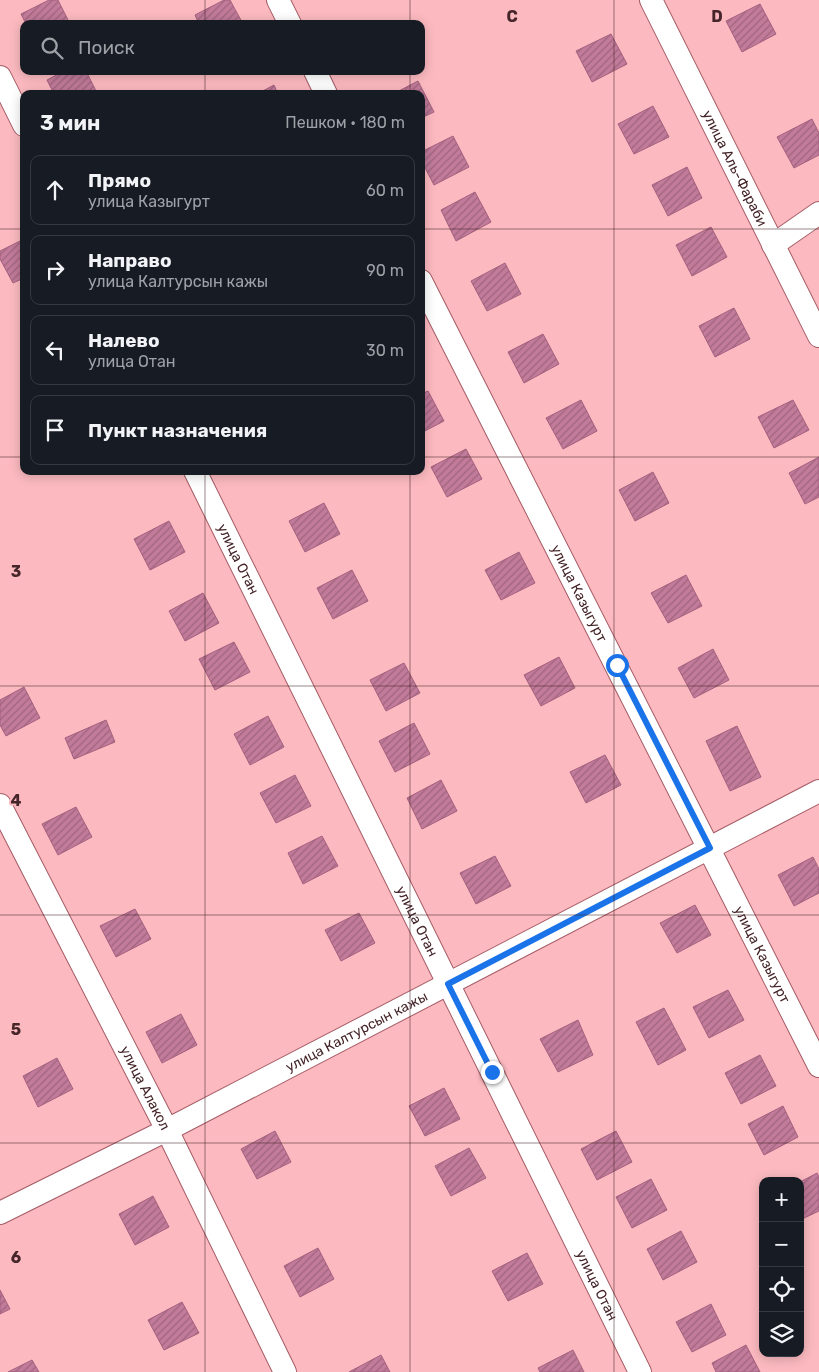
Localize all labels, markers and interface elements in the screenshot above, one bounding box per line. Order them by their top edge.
text: C [506,7,518,26]
text: D [711,7,723,26]
search box [20,20,425,75]
icon: search [38,34,66,62]
text: Поиск [78,36,135,59]
street label: улица Аль-Фараби [699,107,771,229]
text: 3 мин [40,110,100,135]
text: Пешком · 180 m [285,113,405,132]
text: Прямо [88,169,151,192]
icon: ahead [41,176,69,204]
text: 60 m [366,181,404,200]
text: улица Казыгурт [88,192,210,211]
text: Направо [88,249,172,272]
icon: right [41,256,69,284]
text: 90 m [366,261,404,280]
text: улица Калтурсын кажы [88,272,268,291]
text: Налево [88,329,160,352]
icon: left [41,336,69,364]
text: 30 m [366,341,404,360]
text: улица Отан [88,352,176,371]
icon: arrive [41,416,69,444]
text: Пункт назначения [88,419,267,442]
street label: улица Отан [214,521,263,597]
street label: улица Казыгурт [548,542,611,645]
text: 3 [11,562,21,581]
route start [606,654,629,677]
text: 4 [11,791,22,810]
street label: улица Отан [393,883,442,959]
street label: улица Казыгурт [731,903,794,1006]
street label: улица Калтурсын кажы [283,988,430,1075]
text: 5 [11,1020,21,1039]
street label: улица Алакол [117,1043,174,1133]
route end [481,1061,504,1084]
map controls [759,1177,804,1357]
button: + [759,1177,804,1222]
button: − [759,1222,804,1267]
street label: улица Отан [572,1247,622,1323]
text: 6 [11,1248,21,1267]
button: locate [759,1267,804,1312]
button: layers [759,1312,804,1357]

